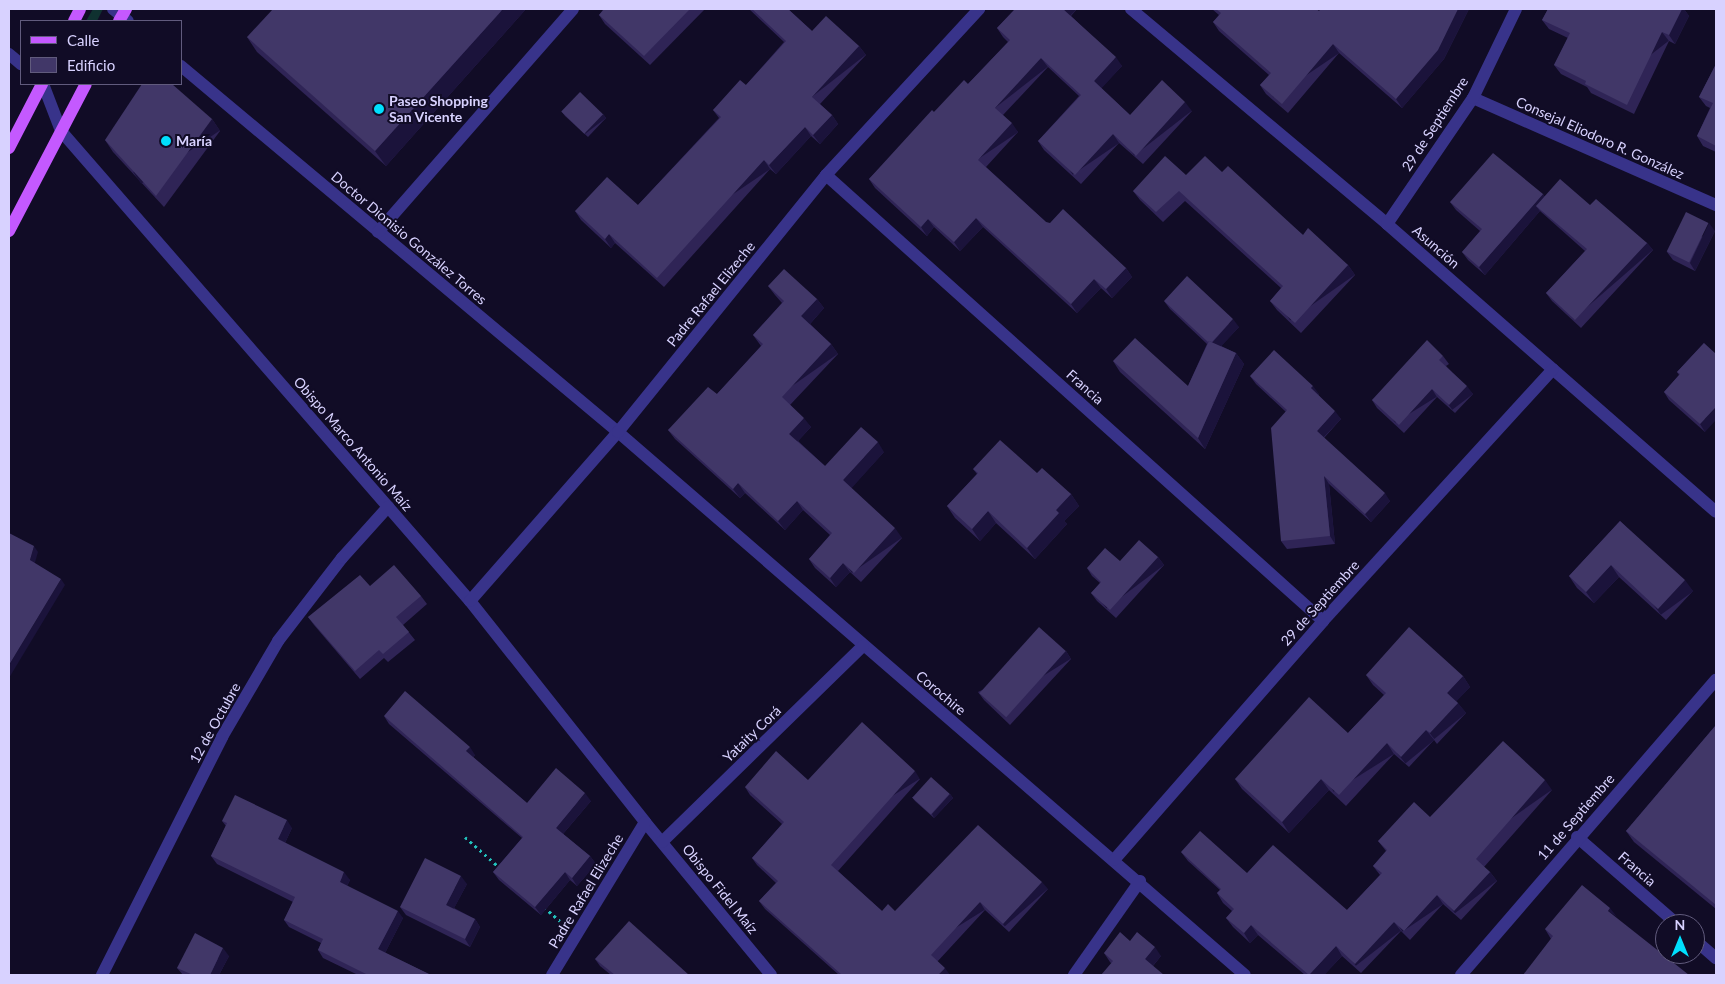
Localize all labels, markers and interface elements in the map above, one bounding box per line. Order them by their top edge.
legend [20,20,182,85]
text: Calle [67,31,99,49]
text: Edificio [67,56,115,74]
street label: 29 de Septiembre [1398,74,1472,174]
place label: Paseo Shopping San Vicente [389,93,488,125]
street label: Consejal Eliodoro R. González [1513,93,1687,183]
marker: Paseo Shopping San Vicente [373,103,385,115]
place label: María [176,133,212,149]
marker: María [160,135,172,147]
street label: Doctor Dionisio González Torres [328,168,490,308]
street label: Asunción [1409,222,1463,272]
street label: Padre Rafael Elizeche [663,238,759,350]
street label: Francia [1063,366,1107,408]
street label: Obispo Marco Antonio Maíz [290,373,416,515]
street label: 29 de Septiembre [1277,557,1363,649]
street label: Corochire [913,667,969,719]
street label: 12 de Octubre [186,680,244,766]
street label: Yataity Corá [719,702,785,766]
street label: 11 de Septiembre [1534,770,1618,864]
street label: Padre Rafael Elizeche [545,831,627,951]
street label: Obispo Fidel Maíz [679,841,761,937]
street label: Francia [1615,848,1659,890]
north arrow [1655,914,1705,964]
text: N [1675,916,1685,933]

